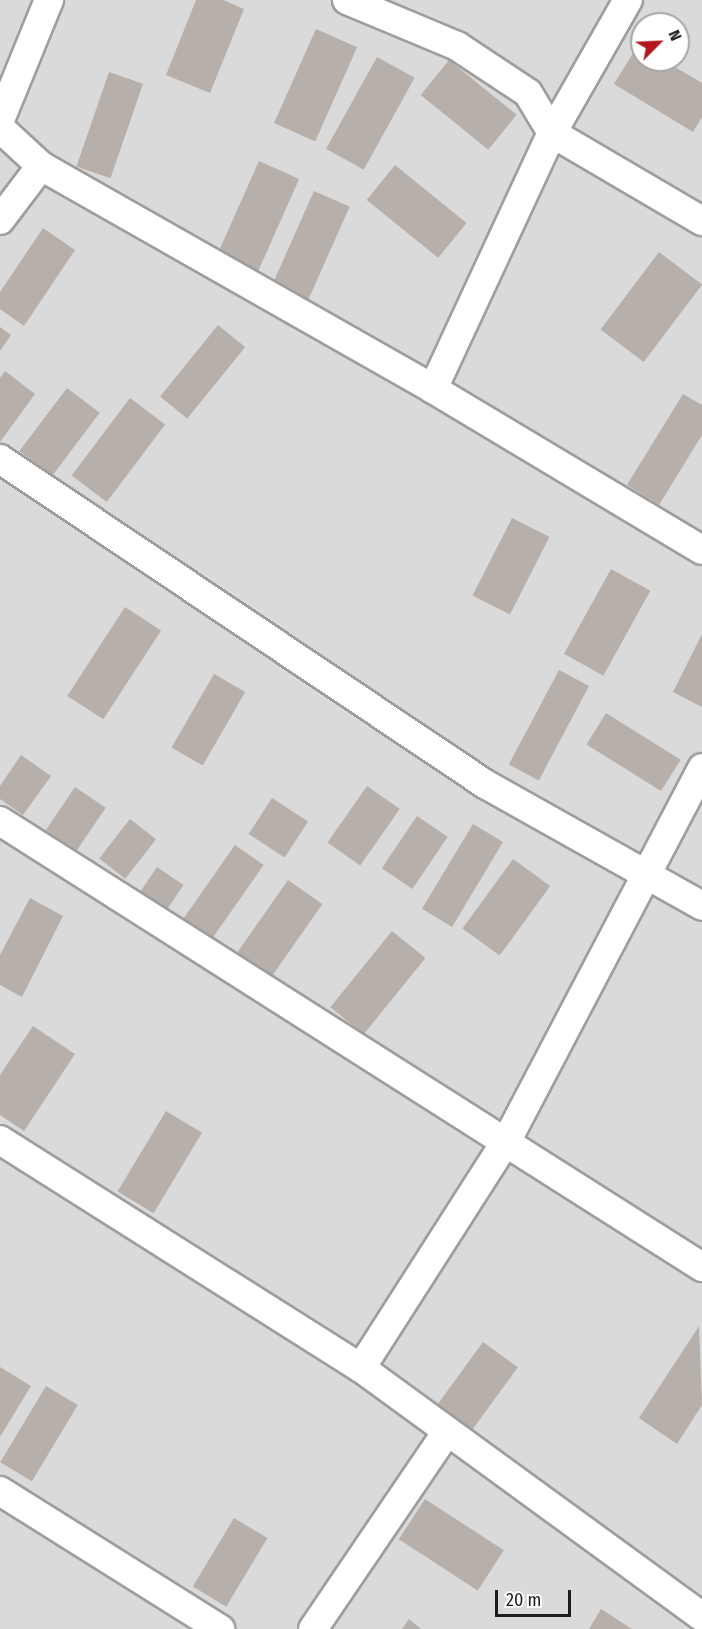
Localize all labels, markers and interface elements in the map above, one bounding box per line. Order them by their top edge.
north arrow [630,12,690,72]
text: N [664,27,686,44]
scale bar [498,1578,574,1616]
text: 20 m [506,1589,541,1611]

